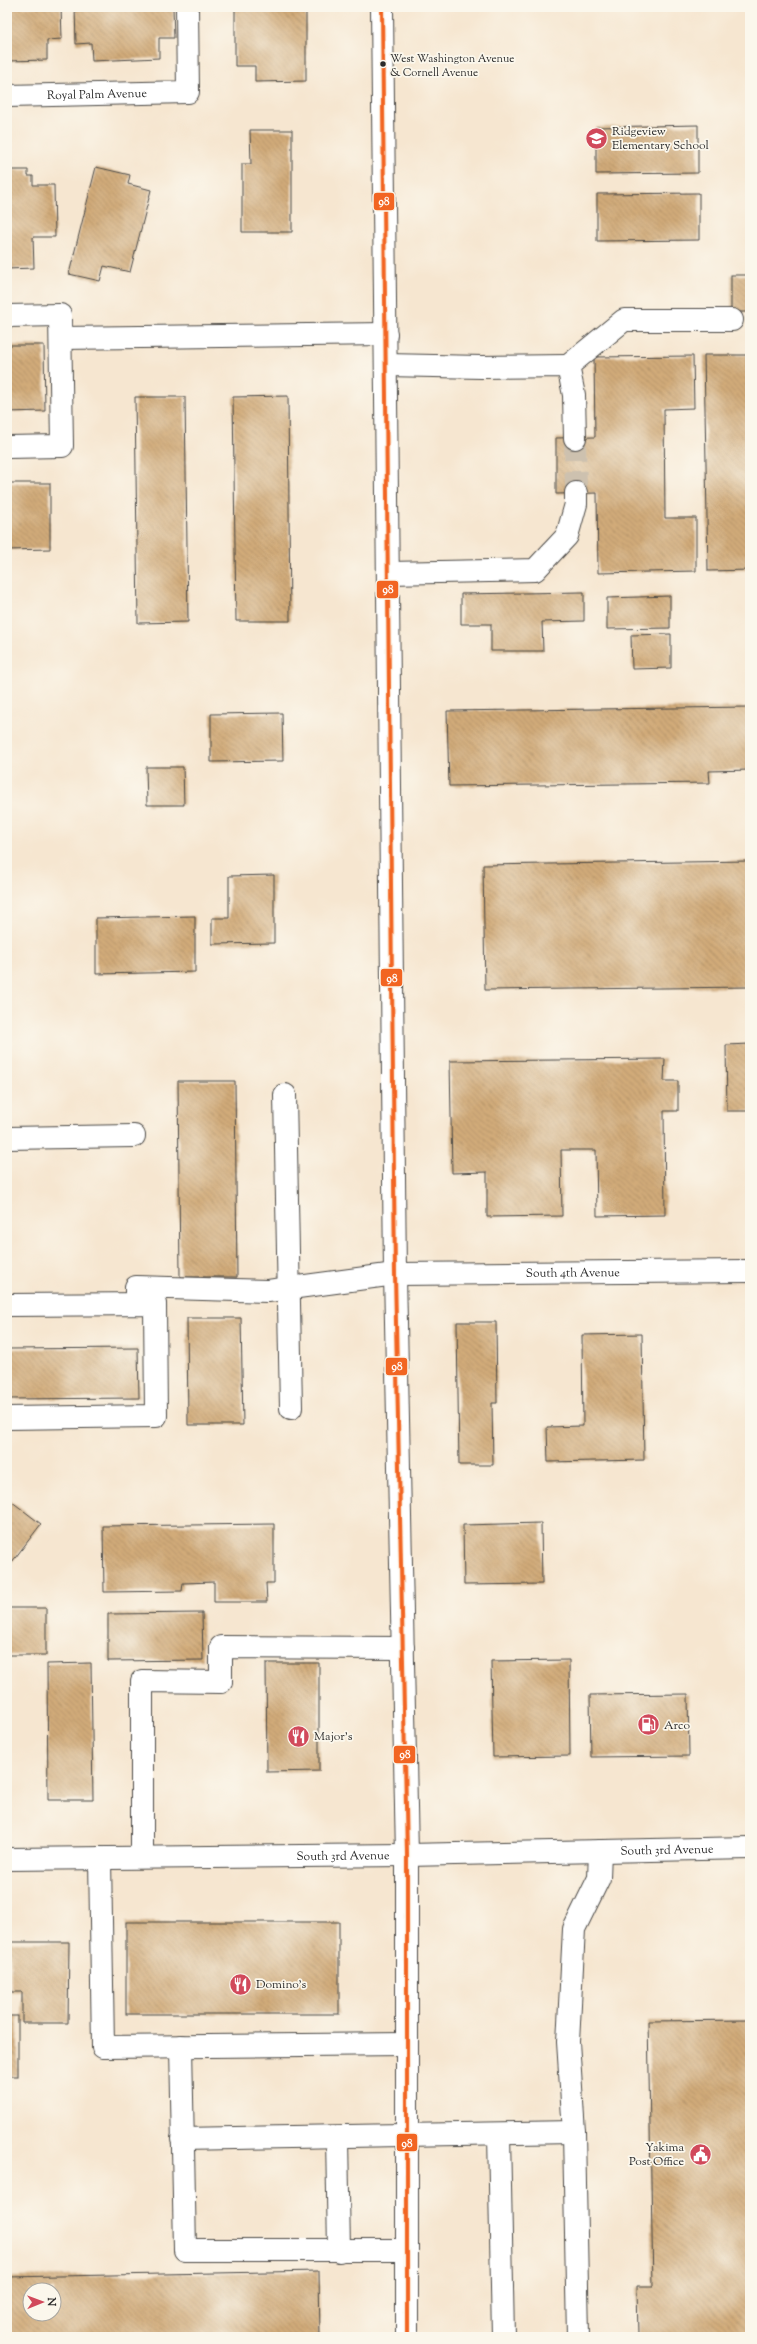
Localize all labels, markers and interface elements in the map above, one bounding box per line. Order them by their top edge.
place label: West Washington Avenue & Cornell Avenue [390,51,514,81]
marker: West Washington Avenue & Cornell Avenue [378,59,388,69]
street label: Royal Palm Avenue [47,85,148,105]
place label: Ridgeview Elementary School [612,123,709,155]
school or university icon: Ridgeview Elementary School [584,125,610,151]
line badge: 98 [373,192,395,211]
text: 98 [379,194,390,210]
line badge: 98 [376,580,399,599]
text: 98 [383,582,394,598]
line badge: 98 [380,968,403,987]
text: 98 [387,971,398,987]
street label: South 4th Avenue [526,1264,620,1283]
line badge: 98 [385,1357,408,1376]
text: 98 [392,1359,403,1375]
fuel station icon: Arco [636,1712,662,1738]
place label: Arco [664,1717,690,1735]
restaurant icon: Major's [285,1723,311,1749]
place label: Major's [314,1728,353,1746]
line badge: 98 [393,1745,416,1764]
text: 98 [400,1747,411,1763]
street label: South 3rd Avenue [620,1841,714,1861]
street label: South 3rd Avenue [296,1847,390,1866]
restaurant icon: Domino's [227,1971,253,1997]
place label: Domino's [256,1976,306,1994]
line badge: 98 [396,2133,418,2152]
text: 98 [402,2136,413,2152]
place label: Yakima Post Office [629,2139,684,2171]
public building icon: Yakima Post Office [687,2141,713,2167]
north arrow [22,2282,62,2322]
text: N [43,2296,59,2307]

